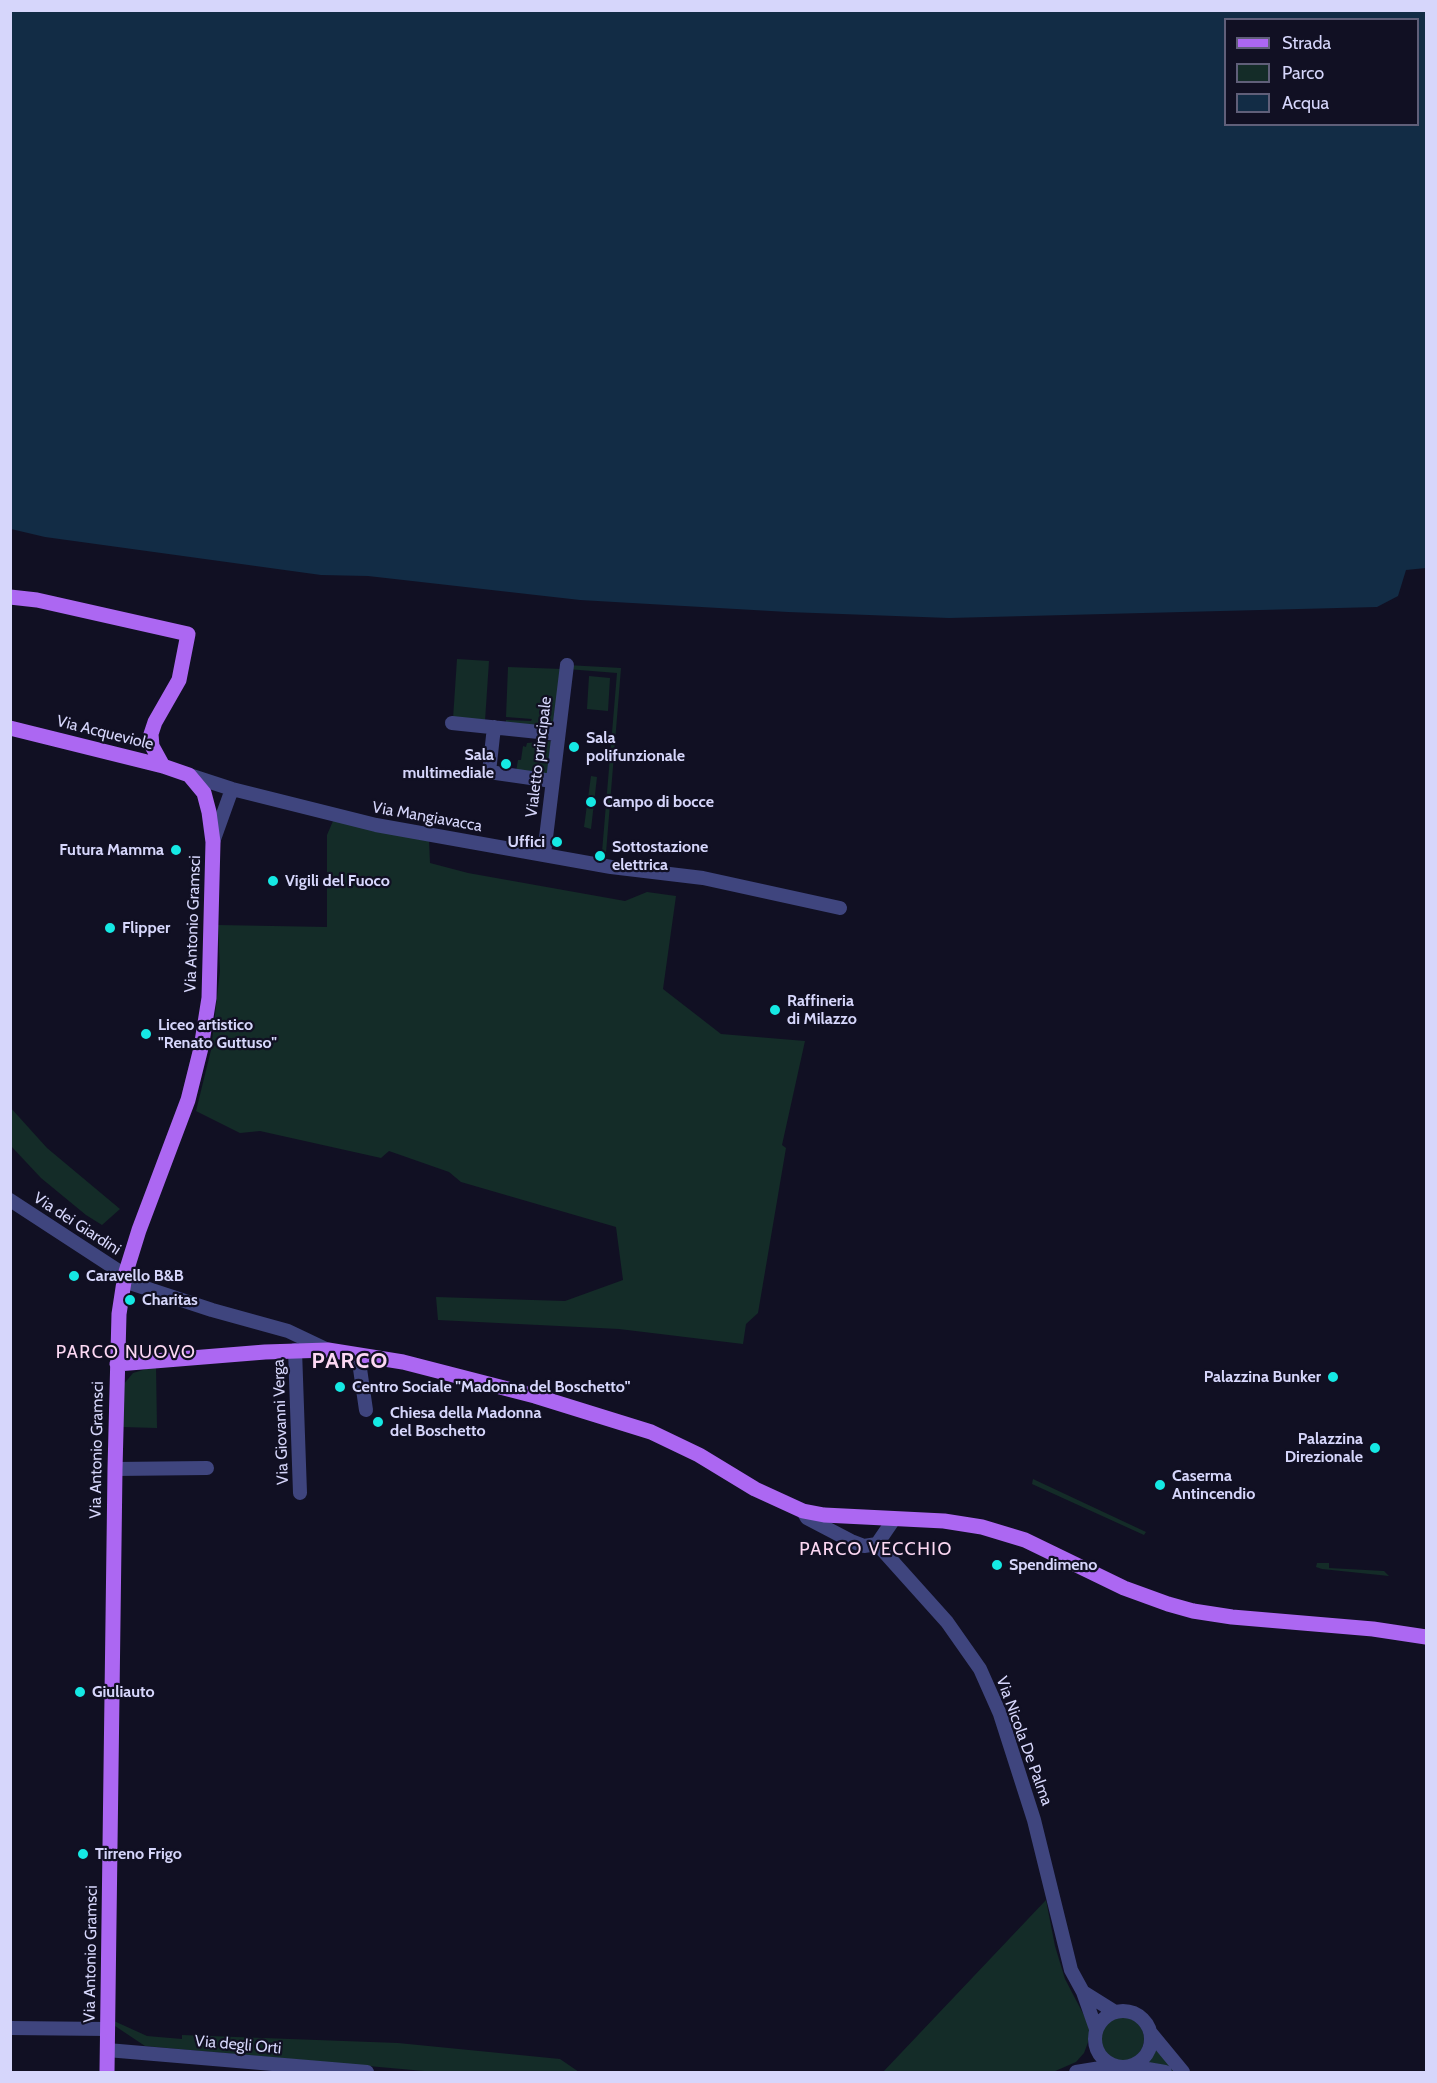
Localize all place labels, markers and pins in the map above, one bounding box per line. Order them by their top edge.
place label: Sala polifunzionale [586,728,685,766]
marker: Sala polifunzionale [567,740,581,754]
place label: Sala multimediale [402,745,494,783]
marker: Sala multimediale [499,757,513,771]
place label: Campo di bocce [603,792,714,812]
marker: Campo di bocce [584,795,598,809]
place label: Uffici [508,832,545,852]
marker: Uffici [550,835,564,849]
place label: Sottostazione elettrica [612,837,708,875]
place label: Futura Mamma [59,840,164,860]
marker: Futura Mamma [169,843,183,857]
marker: Sottostazione elettrica [593,849,607,863]
place label: Vigili del Fuoco [285,871,390,891]
marker: Vigili del Fuoco [266,874,280,888]
place label: Flipper [122,918,170,938]
marker: Flipper [103,921,117,935]
place label: Raffineria di Milazzo [787,991,857,1029]
marker: Raffineria di Milazzo [768,1003,782,1017]
place label: Liceo artistico "Renato Guttuso" [158,1015,277,1053]
marker: Liceo artistico "Renato Guttuso" [139,1027,153,1041]
place label: Caravello B&B [86,1266,184,1286]
marker: Caravello B&B [67,1269,81,1283]
place label: Charitas [142,1290,198,1310]
marker: Charitas [123,1293,137,1307]
place label: Palazzina Bunker [1204,1367,1321,1387]
marker: Palazzina Bunker [1326,1370,1340,1384]
place label: Centro Sociale "Madonna del Boschetto" [352,1377,630,1397]
marker: Centro Sociale "Madonna del Boschetto" [333,1380,347,1394]
place label: Chiesa della Madonna del Boschetto [390,1403,541,1441]
marker: Chiesa della Madonna del Boschetto [371,1415,385,1429]
place label: Palazzina Direzionale [1285,1429,1363,1467]
marker: Palazzina Direzionale [1368,1441,1382,1455]
place label: Caserma Antincendio [1172,1466,1255,1504]
marker: Caserma Antincendio [1153,1478,1167,1492]
place label: Spendimeno [1009,1555,1097,1575]
marker: Spendimeno [990,1558,1004,1572]
place label: Giuliauto [92,1682,155,1702]
marker: Giuliauto [73,1685,87,1699]
place label: Tirreno Frigo [95,1844,182,1864]
marker: Tirreno Frigo [76,1847,90,1861]

